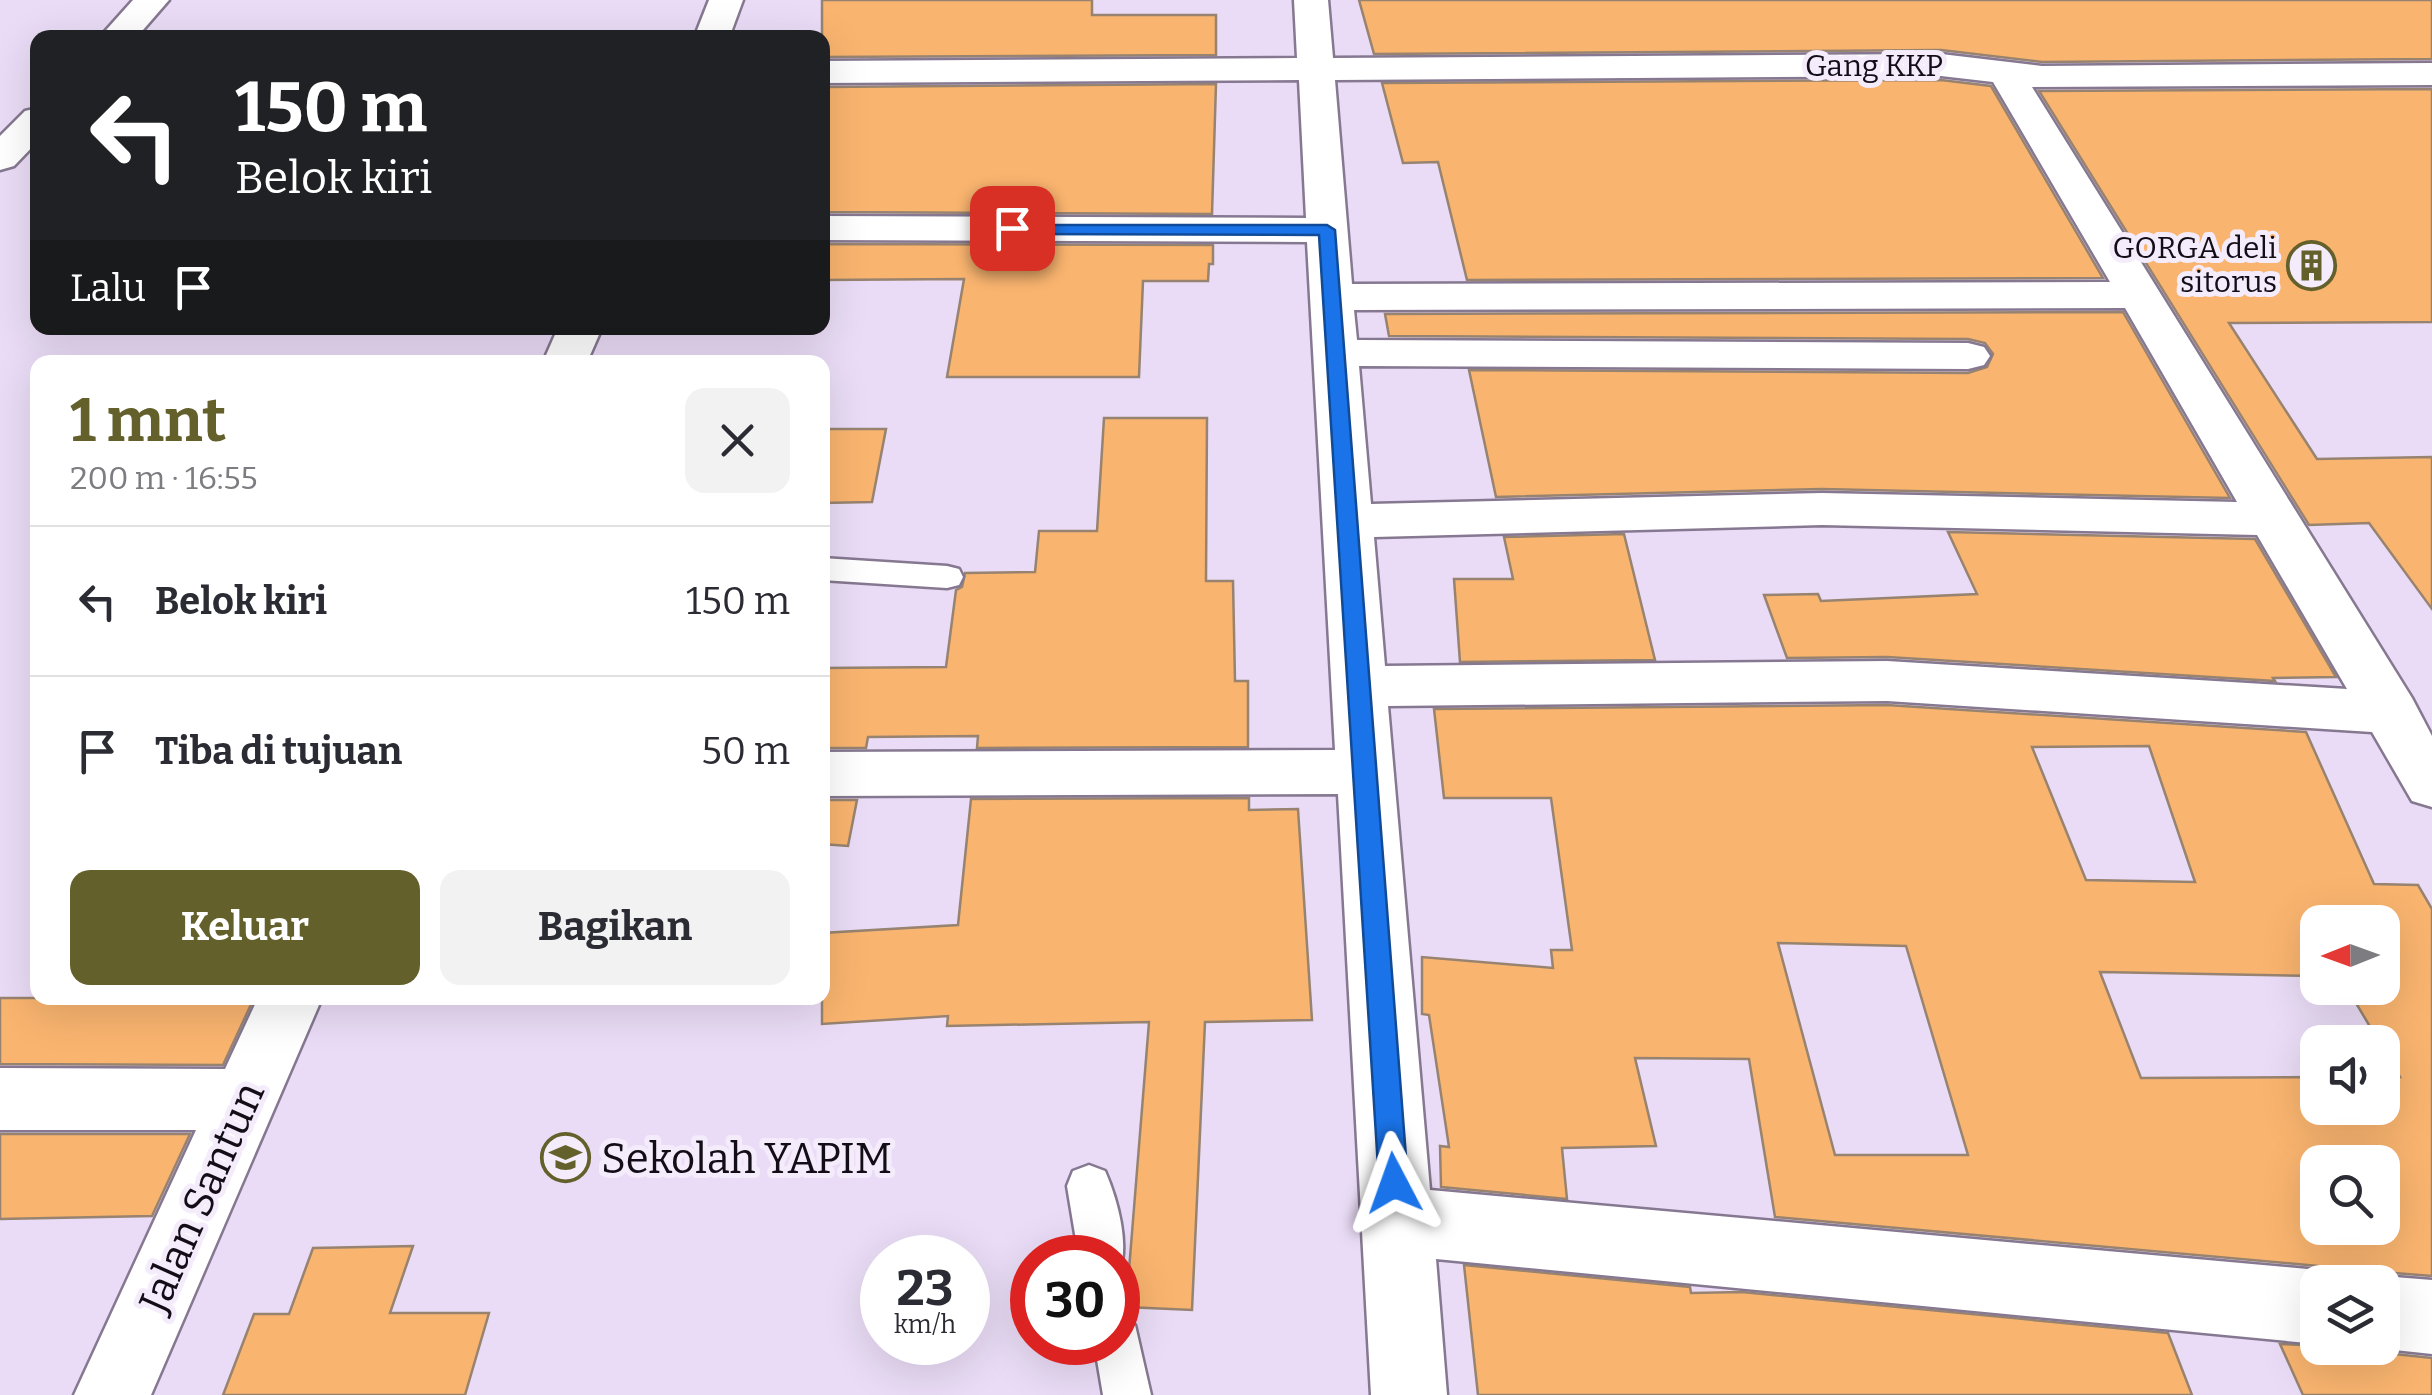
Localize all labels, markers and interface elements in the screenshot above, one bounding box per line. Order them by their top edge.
street label: Gang KKP [1805,48,1943,84]
text: 150 m [235,66,427,150]
icon: left [70,70,200,200]
text: Belok kiri [235,151,432,205]
pin [970,186,1055,271]
icon: arrive [985,201,1040,256]
place label: GORGA deli sitorus [2112,230,2277,300]
building icon: GORGA deli sitorus [2286,239,2338,291]
icon: arrive [166,260,221,315]
text: Lalu [70,265,146,311]
text: 1 mnt [70,385,226,457]
button: close [685,388,790,493]
text: 200 m · 16:55 [70,459,258,497]
icon: left [70,574,125,629]
text: Belok kiri [155,578,327,624]
text: 150 m [686,578,790,624]
icon: arrive [70,724,125,779]
text: Tiba di tujuan [155,728,402,774]
text: 50 m [701,728,790,774]
button: Keluar [70,870,420,985]
button: Bagikan [440,870,790,985]
north arrow [2300,905,2400,1005]
map controls [2300,905,2400,1365]
button: sound [2300,1025,2400,1125]
street label: Jalan Santun [128,1074,275,1321]
position arrow [1342,1131,1446,1235]
school or university icon: Sekolah YAPIM [540,1132,592,1184]
place label: Sekolah YAPIM [601,1134,892,1184]
button: search [2300,1145,2400,1245]
speed limit sign: 30 [1010,1235,1140,1365]
text: 23 [897,1258,953,1318]
button: layers [2300,1265,2400,1365]
text: km/h [894,1310,956,1340]

